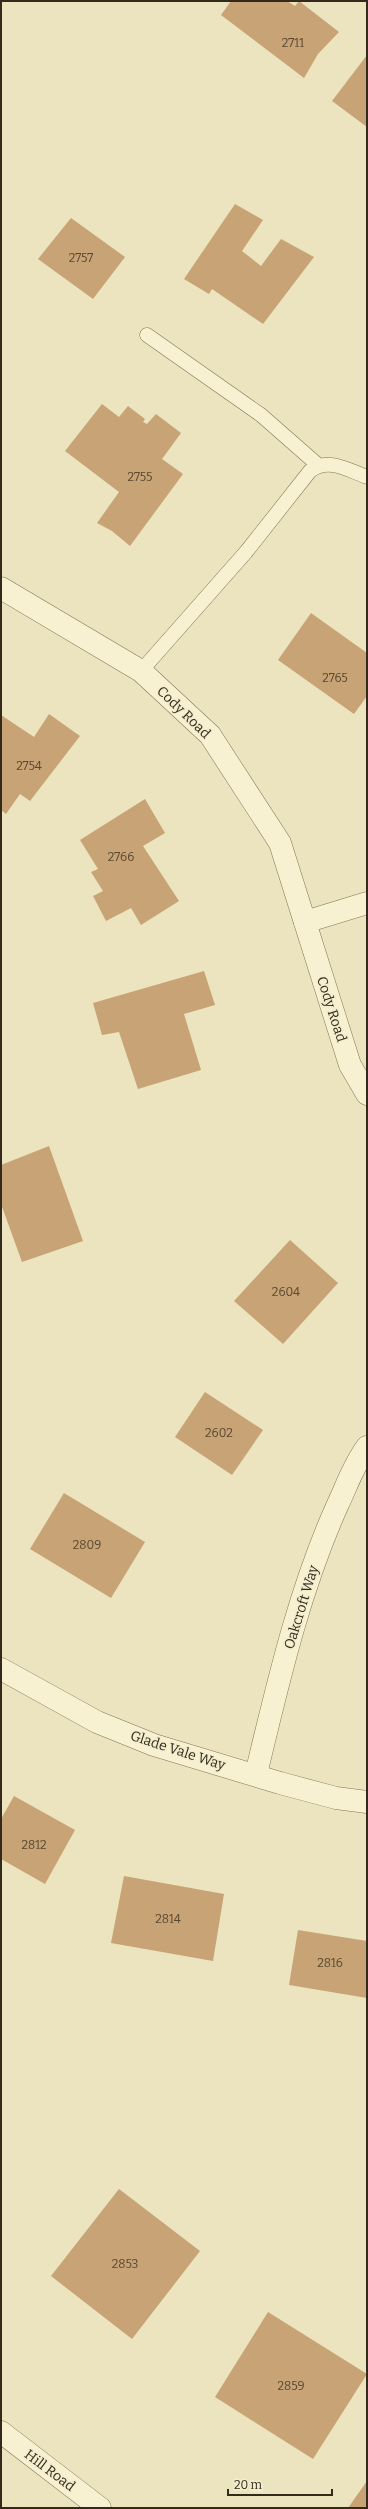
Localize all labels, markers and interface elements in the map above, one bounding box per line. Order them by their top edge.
house number: 2711 [282,36,304,50]
house number: 2757 [69,251,93,265]
house number: 2755 [127,470,153,484]
house number: 2765 [322,671,348,685]
street label: Cody Road [153,683,214,742]
house number: 2754 [16,759,42,773]
house number: 2766 [108,850,134,864]
street label: Cody Road [313,974,350,1044]
house number: 2604 [272,1285,300,1299]
house number: 2602 [205,1426,233,1440]
house number: 2809 [73,1538,101,1552]
street label: Oakcroft Way [281,1563,322,1651]
street label: Glade Vale Way [128,1727,228,1774]
house number: 2812 [21,1838,47,1852]
house number: 2814 [155,1912,181,1926]
house number: 2816 [317,1956,343,1970]
house number: 2853 [112,2257,139,2271]
house number: 2859 [277,2379,305,2393]
street label: Hill Road [21,2446,78,2495]
scale bar [228,2471,332,2497]
text: 20 m [234,2478,263,2492]

